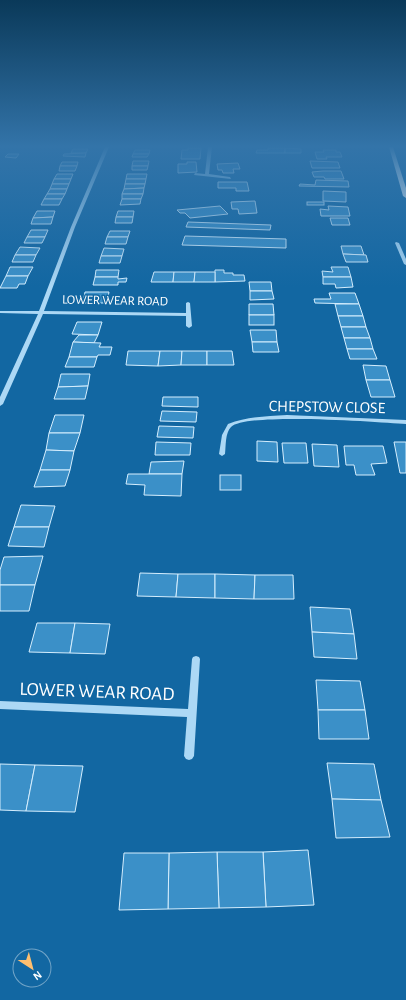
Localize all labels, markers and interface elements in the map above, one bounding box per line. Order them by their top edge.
street label: LOWER WEAR ROAD [62,294,168,308]
street label: CHEPSTOW CLOSE [269,398,386,416]
street label: LOWER WEAR ROAD [19,680,175,704]
north arrow [12,948,52,988]
text: N [31,969,44,982]

